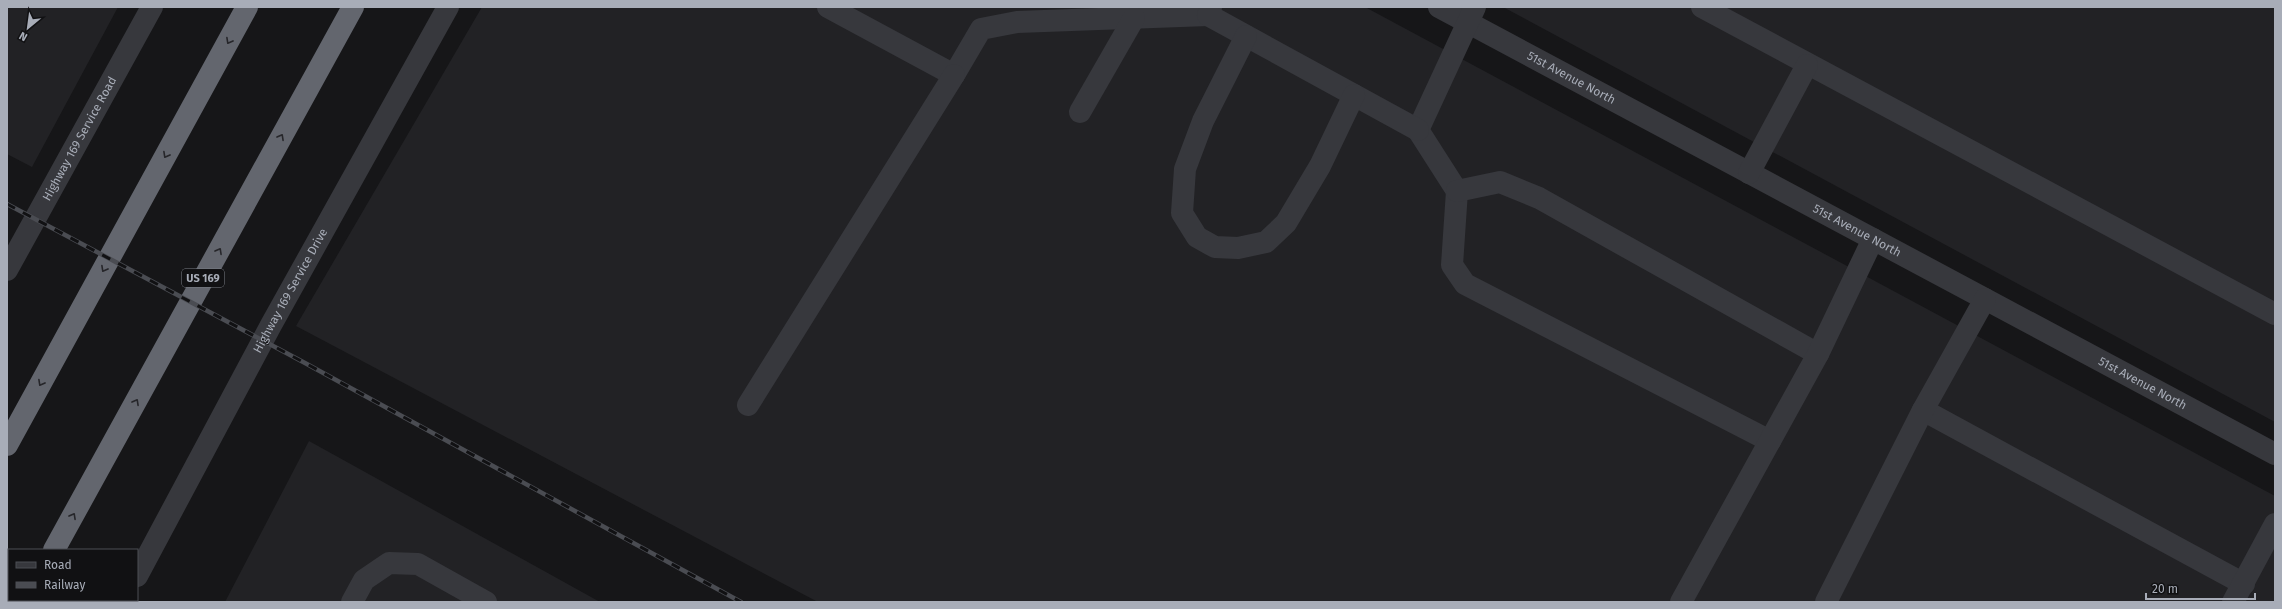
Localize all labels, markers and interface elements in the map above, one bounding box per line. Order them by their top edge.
north arrow [8,8,48,48]
text: N [17,29,30,44]
one-way arrow [226,37,233,44]
street label: 51st Avenue North [1525,48,1618,107]
street label: Highway 169 Service Road [40,74,119,203]
one-way arrow [276,134,284,141]
one-way arrow [163,151,171,158]
street label: 51st Avenue North [1810,201,1904,260]
street label: Highway 169 Service Drive [250,226,330,355]
one-way arrow [214,248,221,255]
one-way arrow [101,265,108,272]
road number: US 169 [182,269,224,287]
street label: 51st Avenue North [2096,354,2189,413]
one-way arrow [38,379,46,386]
one-way arrow [131,399,138,406]
one-way arrow [68,513,76,520]
legend [8,549,138,601]
text: Road [44,558,72,572]
scale bar [2146,575,2255,601]
text: Railway [44,578,85,592]
text: 20 m [2152,582,2178,596]

